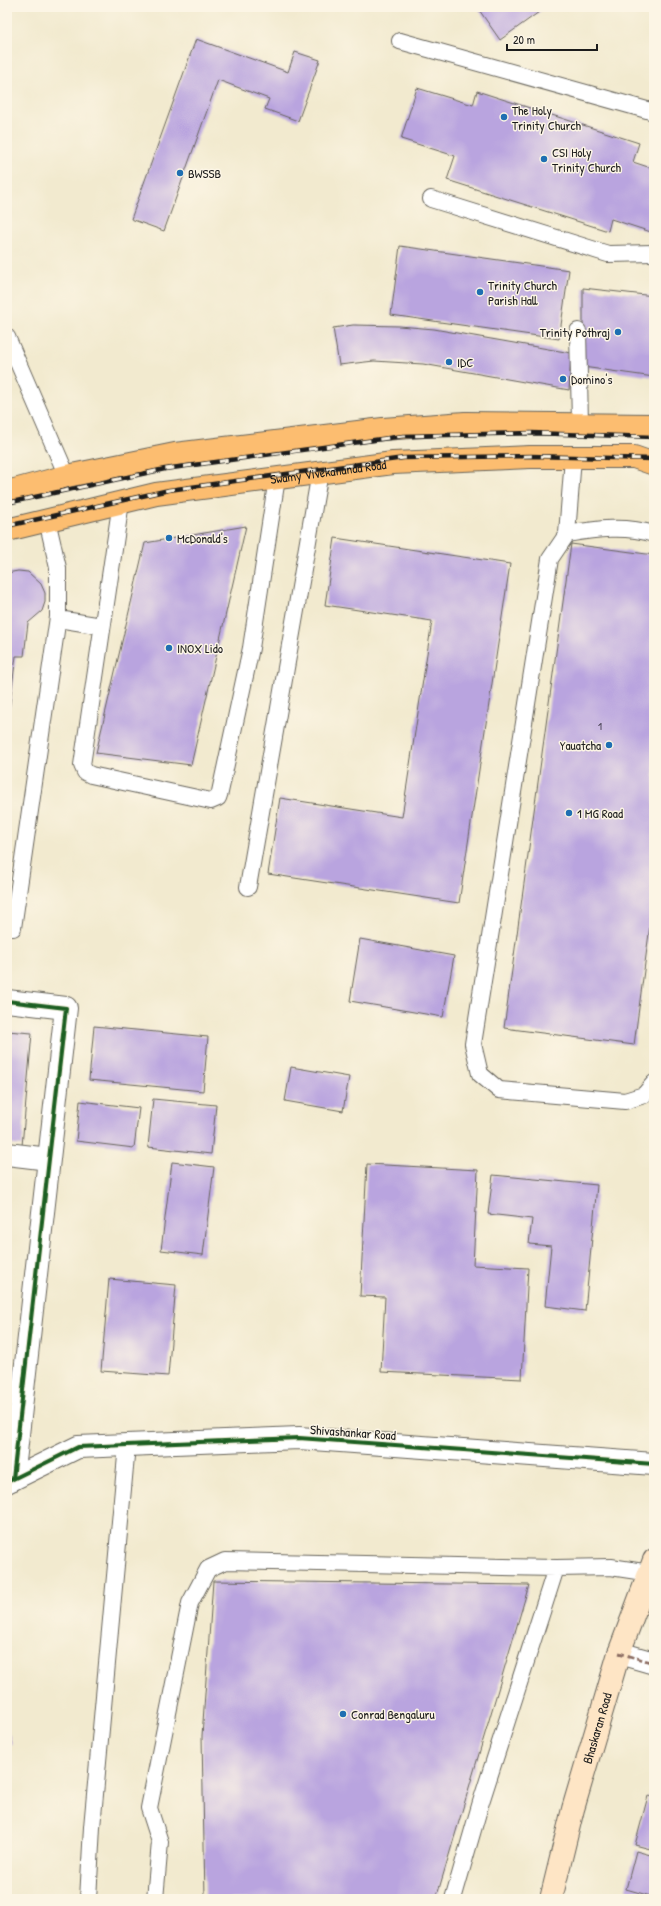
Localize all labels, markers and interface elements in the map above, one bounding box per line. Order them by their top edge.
scale bar [507,26,597,52]
text: 20 m [513,31,535,48]
place label: The Holy Trinity Church [512,101,582,134]
marker: The Holy Trinity Church [499,112,509,122]
place label: CSI Holy Trinity Church [552,143,622,176]
marker: CSI Holy Trinity Church [539,154,549,164]
place label: BWSSB [188,164,222,182]
marker: BWSSB [175,168,185,178]
place label: Trinity Church Parish Hall [488,276,558,309]
marker: Trinity Church Parish Hall [475,287,485,297]
place label: Trinity Pothraj [540,323,610,341]
marker: Trinity Pothraj [613,327,623,337]
place label: IDC [457,353,473,371]
marker: IDC [444,357,454,367]
place label: Domino's [571,370,612,388]
marker: Domino's [558,374,568,384]
street label: Swamy Vivekananda Road [269,455,387,488]
place label: McDonald's [177,529,228,547]
marker: McDonald's [164,533,174,543]
place label: INOX Lido [177,639,223,657]
marker: INOX Lido [164,643,174,653]
house number: 1 [598,719,602,733]
place label: Yauatcha [560,736,601,754]
marker: Yauatcha [604,740,614,750]
place label: 1 MG Road [577,804,623,822]
marker: 1 MG Road [564,808,574,818]
street label: Shivashankar Road [310,1420,396,1444]
street label: Bhaskaran Road [578,1691,616,1766]
place label: Conrad Bengaluru [351,1705,435,1723]
marker: Conrad Bengaluru [338,1709,348,1719]

